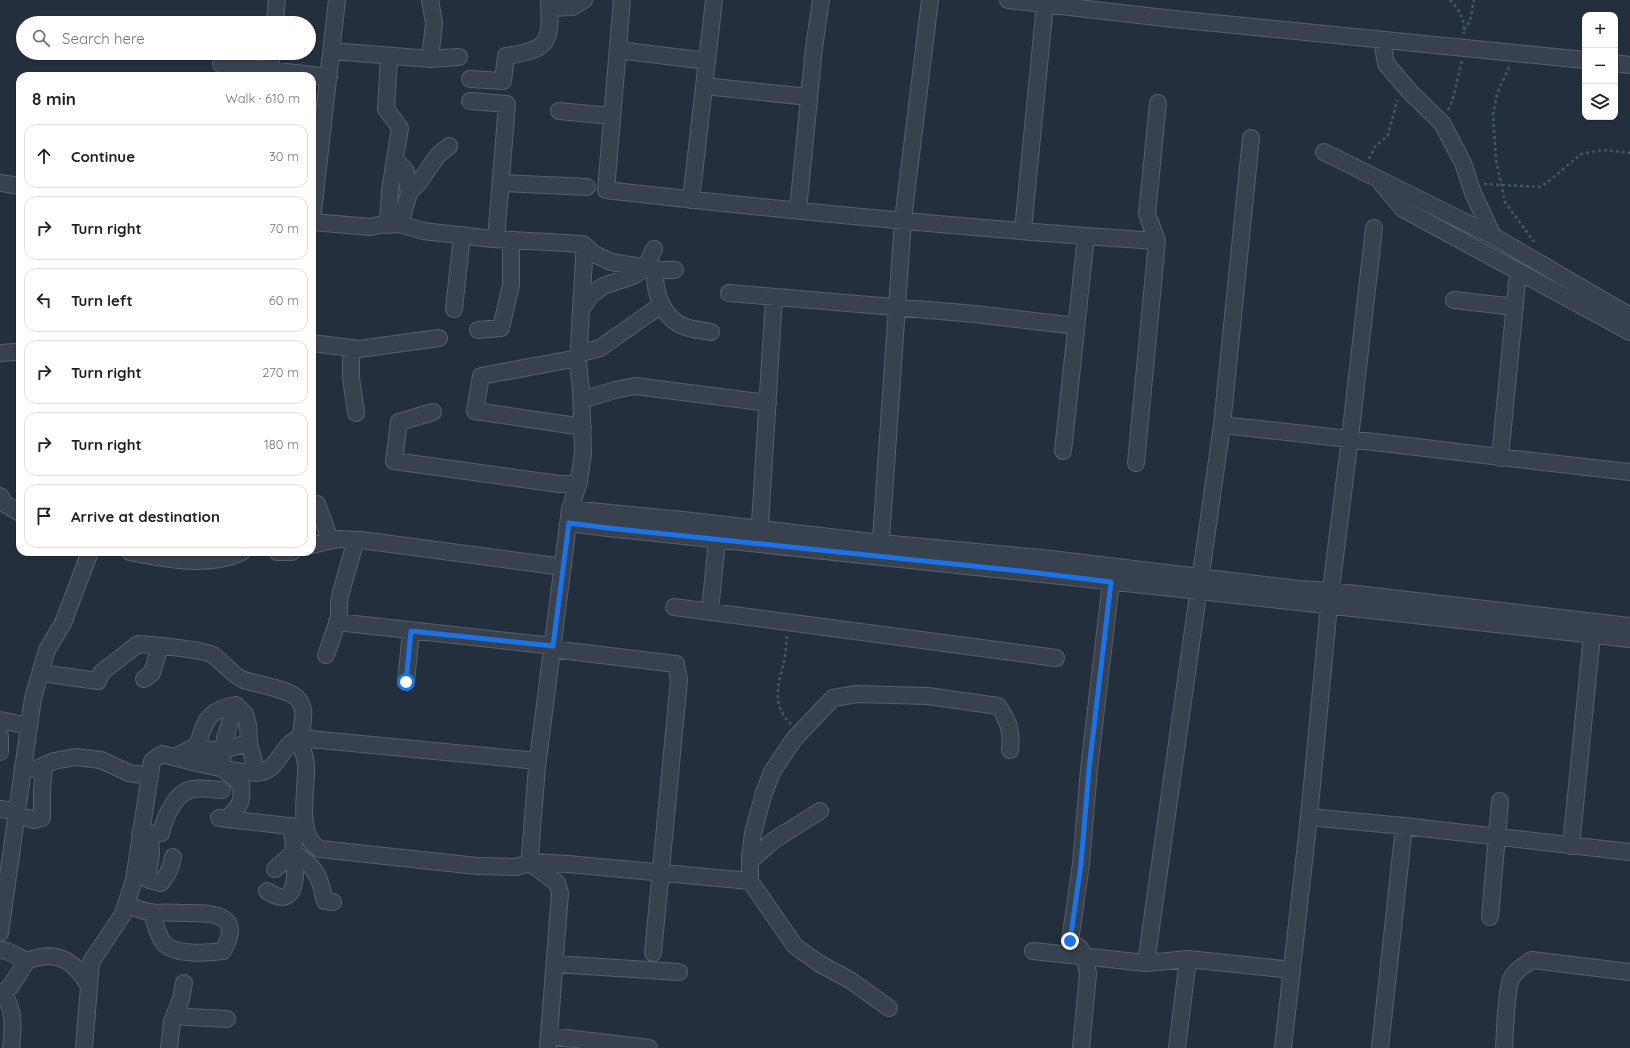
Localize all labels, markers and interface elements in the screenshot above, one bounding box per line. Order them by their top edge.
map controls [1582,12,1618,120]
button: + [1582,12,1618,48]
search box [16,16,316,60]
icon: search [30,27,52,49]
text: Search here [62,29,145,48]
button: − [1582,48,1618,84]
button: layers [1582,84,1618,120]
text: 8 min [32,88,76,109]
text: Walk · 610 m [225,90,300,106]
icon: ahead [33,145,55,167]
text: Continue [71,147,135,166]
text: 30 m [269,148,299,164]
icon: right [33,217,55,239]
text: Turn right [71,219,142,238]
text: 70 m [269,220,299,236]
icon: left [33,289,55,311]
text: Turn left [71,291,133,310]
text: 60 m [269,292,299,308]
icon: right [33,361,55,383]
text: Turn right [71,363,142,382]
text: 270 m [262,364,299,380]
icon: right [33,433,55,455]
text: Turn right [71,435,142,454]
text: 180 m [264,436,299,452]
icon: arrive [33,505,55,527]
text: Arrive at destination [71,507,220,526]
route start [397,673,415,691]
route end [1061,932,1079,950]

